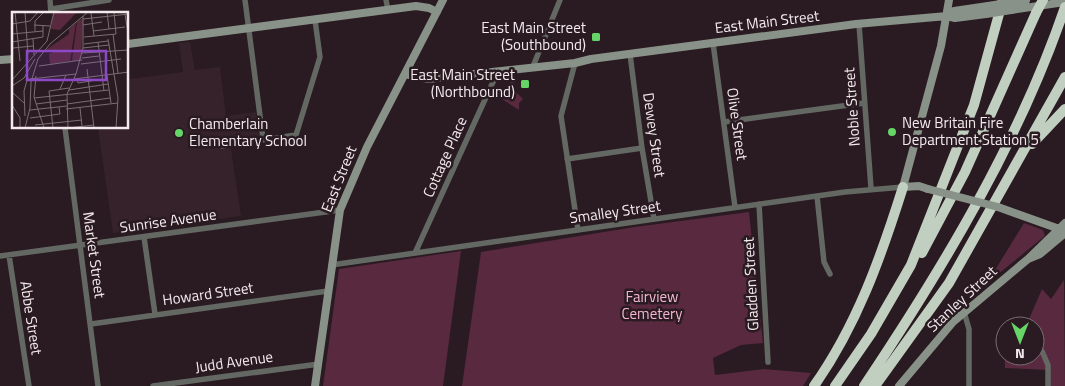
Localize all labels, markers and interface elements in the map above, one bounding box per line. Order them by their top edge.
street label: East Main Street [714,4,821,39]
inset map [12,12,129,129]
place label: East Main Street (Southbound) [481,16,587,56]
marker: East Main Street (Southbound) [590,31,602,43]
place label: East Main Street (Northbound) [410,63,516,103]
street label: Noble Street [837,66,866,147]
marker: East Main Street (Northbound) [519,78,531,90]
street label: Olive Street [721,86,754,163]
street label: Dewey Street [637,91,672,179]
place label: New Britain Fire Department Station 5 [902,111,1039,151]
place label: Chamberlain Elementary School [189,112,307,152]
street label: Cottage Place [416,113,473,201]
marker: New Britain Fire Department Station 5 [886,126,898,138]
marker: Chamberlain Elementary School [173,127,185,139]
street label: East Street [315,141,363,216]
street label: Smalley Street [568,194,663,229]
street label: Sunrise Avenue [118,202,218,239]
street label: Market Street [77,210,112,300]
street label: Gladden Street [737,236,764,331]
street label: Stanley Street [921,259,1003,337]
street label: Howard Street [161,276,256,311]
street label: Abbe Street [14,279,49,357]
park label: Fairview Cemetery [622,285,682,325]
north arrow [995,316,1045,366]
text: N [1015,344,1025,365]
street label: Judd Avenue [194,345,274,378]

